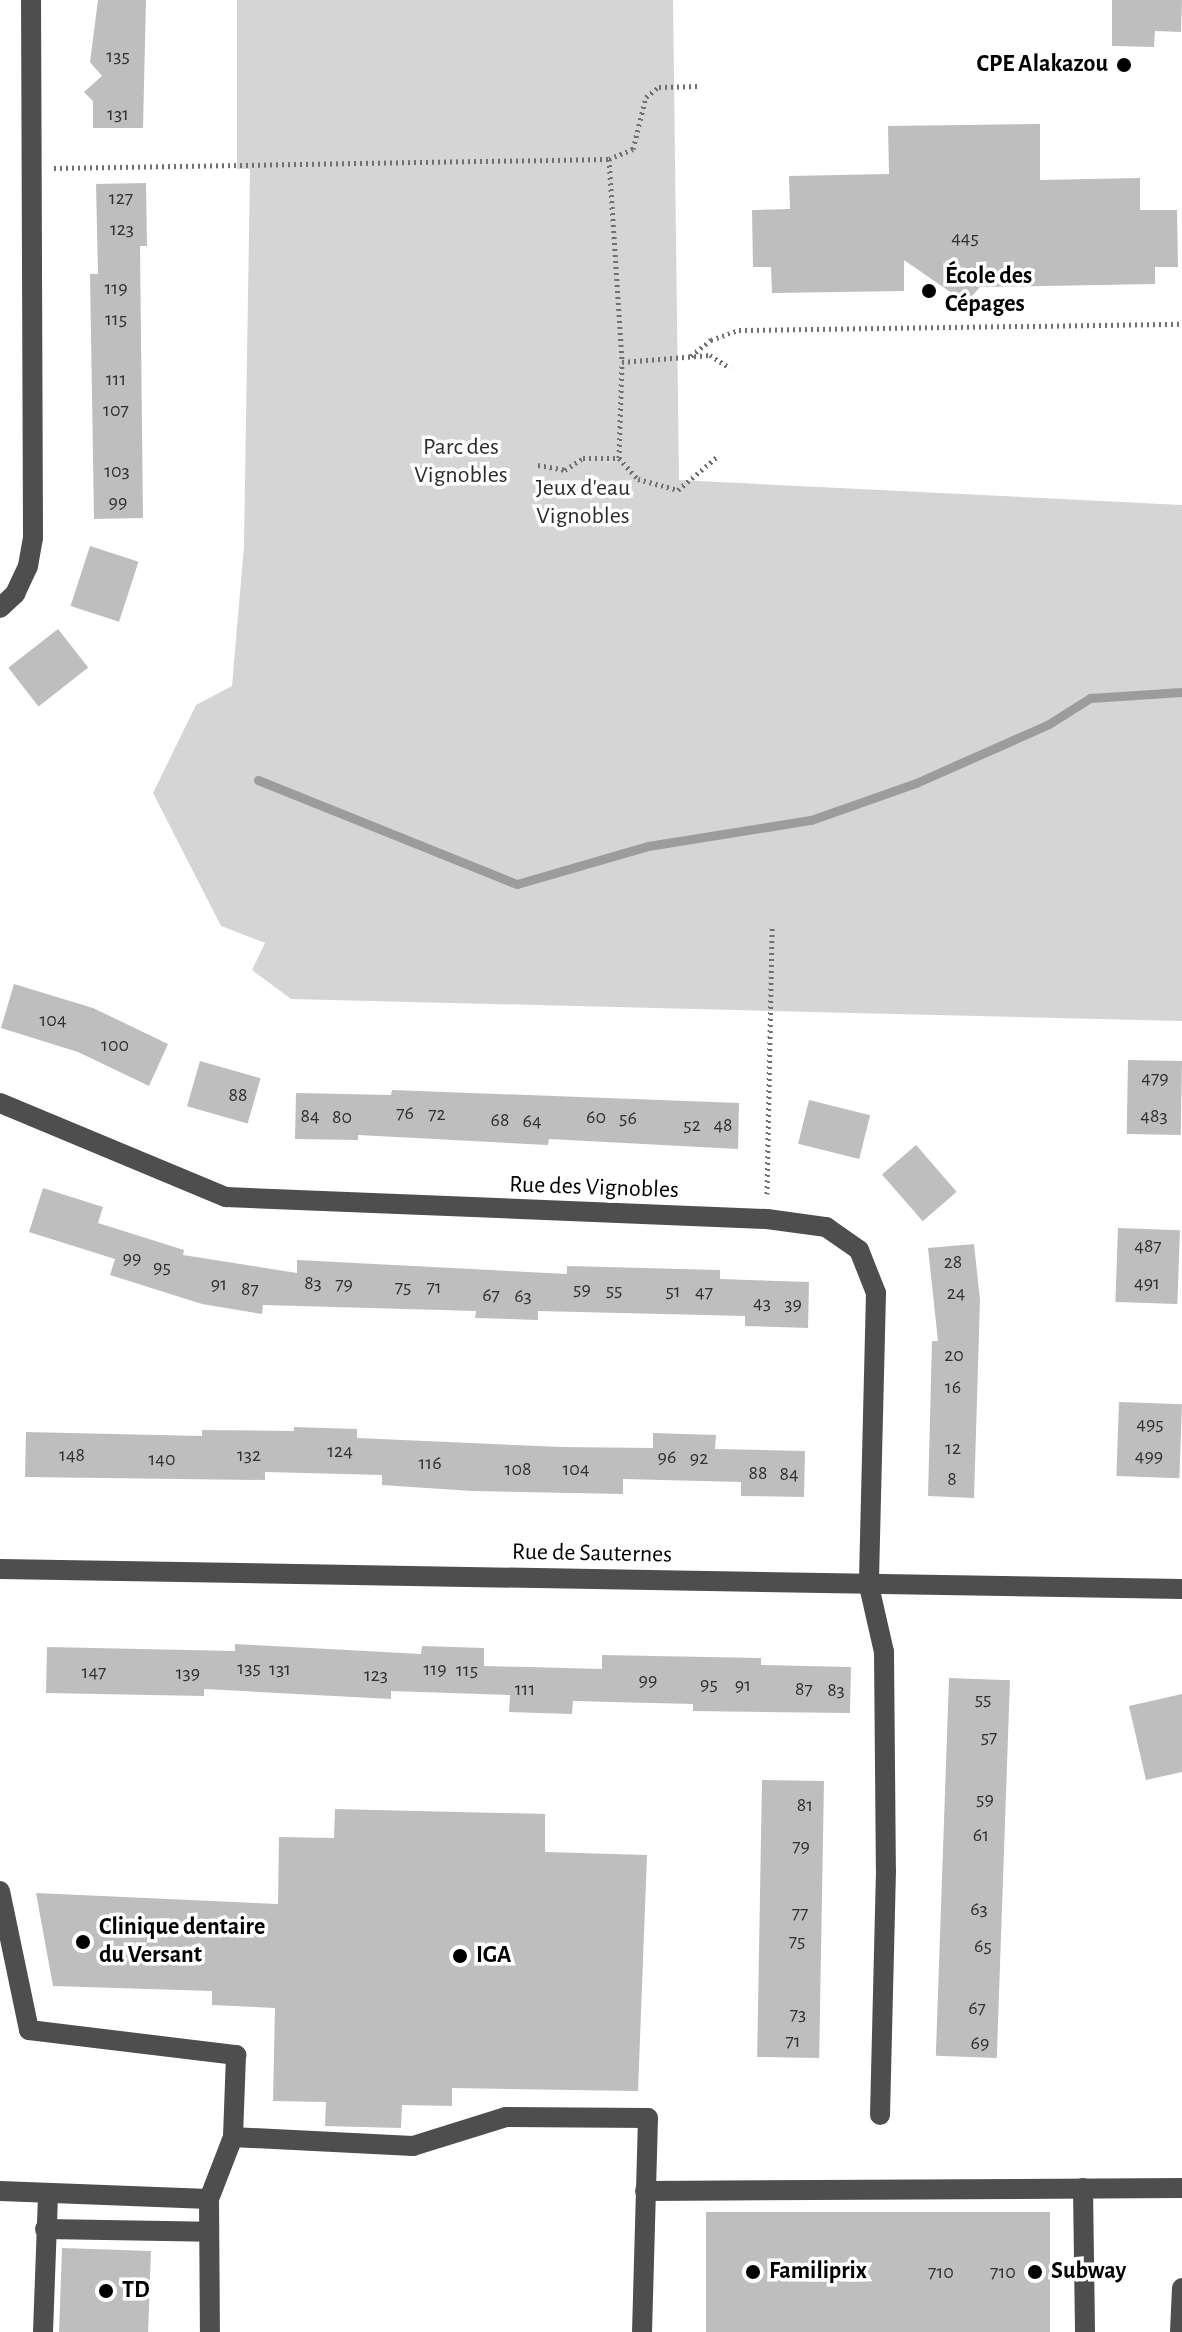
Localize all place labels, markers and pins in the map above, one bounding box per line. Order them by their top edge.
place label: CPE Alakazou [977,51,1108,79]
marker: CPE Alakazou [1115,56,1133,74]
place label: École des Cépages [945,263,1032,319]
marker: École des Cépages [920,282,938,300]
place label: Clinique dentaire du Versant [99,1914,265,1970]
marker: Clinique dentaire du Versant [74,1933,92,1951]
place label: IGA [476,1942,511,1970]
marker: IGA [451,1947,469,1965]
place label: Familiprix [769,2258,867,2286]
place label: Subway [1051,2258,1126,2286]
marker: Familiprix [744,2263,762,2281]
marker: Subway [1026,2263,1044,2281]
place label: TD [122,2277,150,2305]
marker: TD [97,2282,115,2300]

